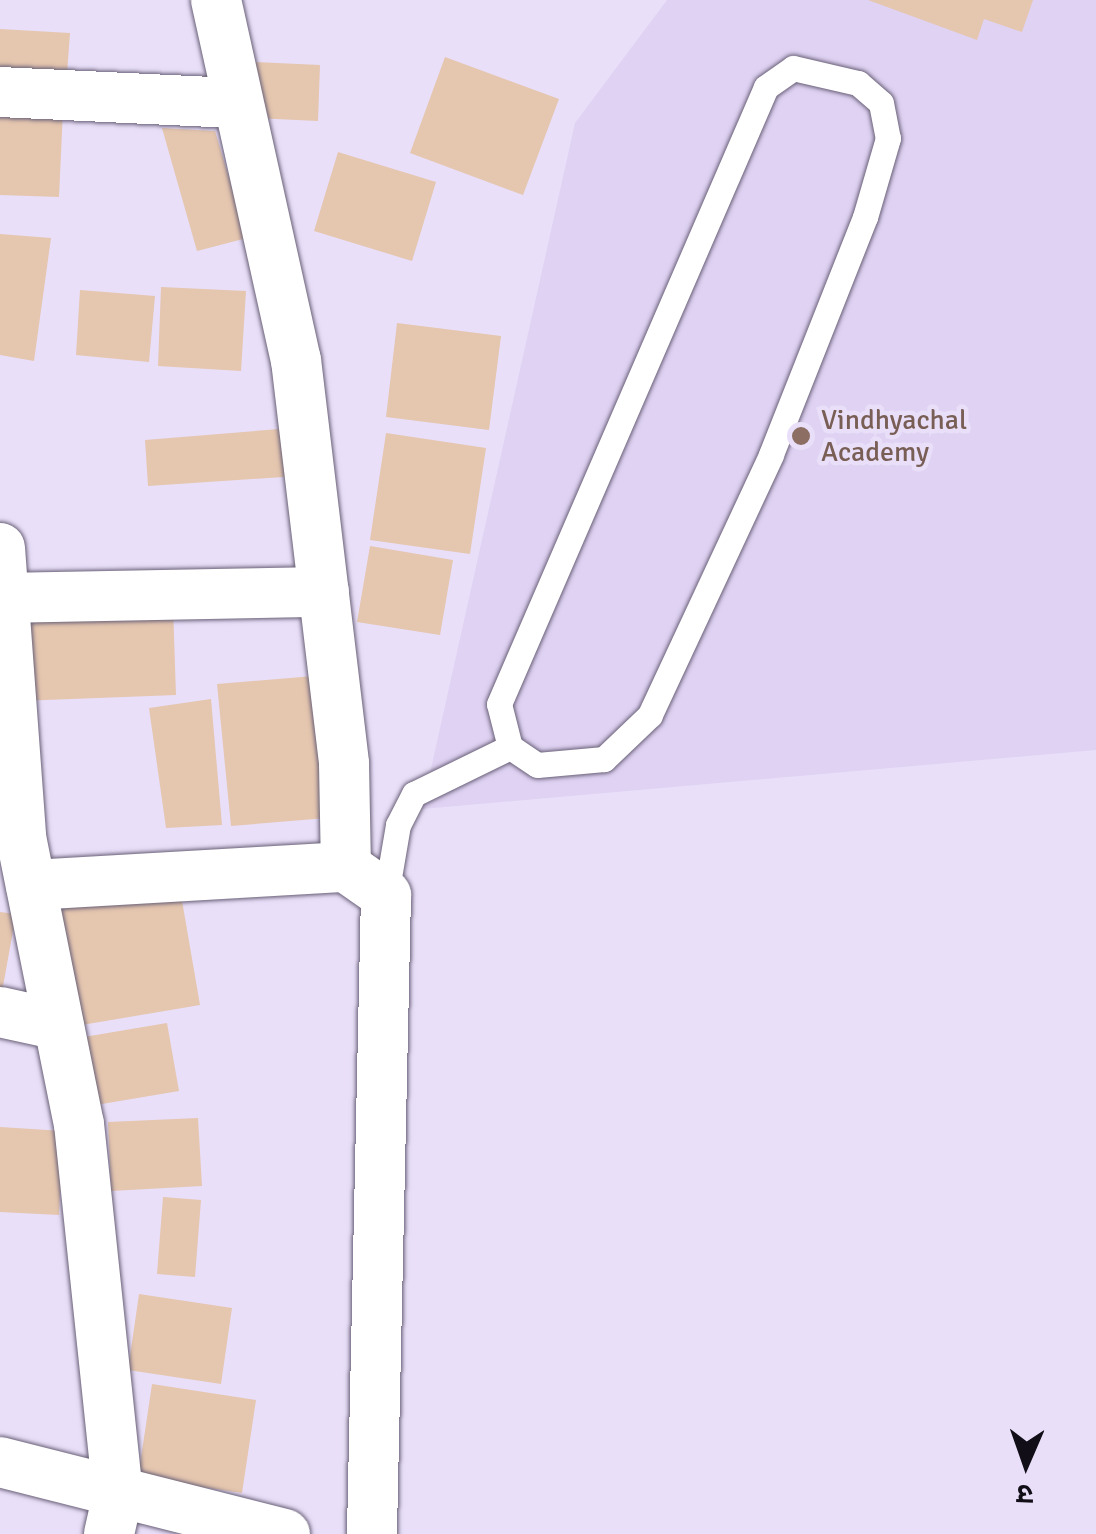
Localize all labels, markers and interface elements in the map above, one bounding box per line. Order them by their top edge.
place label: Vindhyachal Academy [821,403,967,469]
marker: Vindhyachal Academy [790,425,812,447]
north arrow [976,1414,1076,1514]
text: उ [1016,1477,1034,1511]

